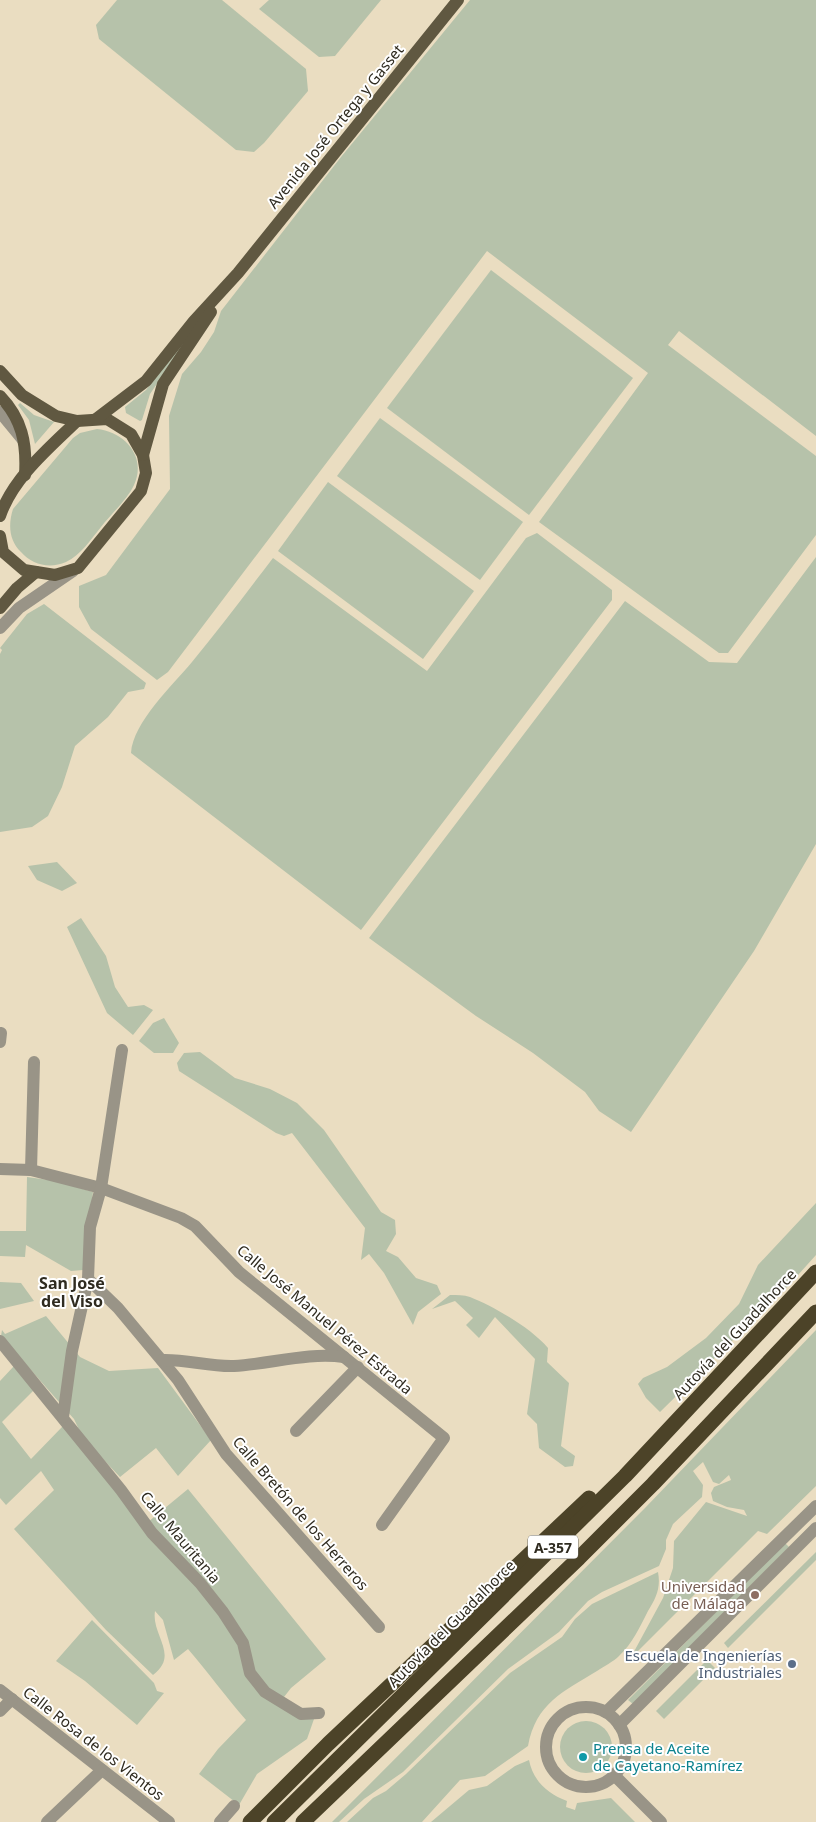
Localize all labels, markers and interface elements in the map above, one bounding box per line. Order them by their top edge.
street label: Avenida José Ortega y Gasset [263,39,408,212]
street label: Calle José Manuel Pérez Estrada [233,1240,417,1398]
street label: Autovía del Guadalhorce [668,1264,800,1404]
district label: San José del Viso [39,1272,105,1312]
street label: Calle Bretón de los Herreros [229,1432,373,1594]
street label: Calle Mauritania [136,1487,226,1587]
road number: A-357 [528,1535,578,1558]
street label: Autovía del Guadalhorce [383,1555,519,1691]
place label: Universidad de Málaga [661,1576,745,1613]
marker: Universidad de Málaga [749,1589,761,1601]
place label: Escuela de Ingenierías Industriales [624,1645,782,1682]
marker: Escuela de Ingenierías Industriales [786,1658,798,1670]
street label: Calle Rosa de los Vientos [19,1682,169,1804]
place label: Prensa de Aceite de Cayetano-Ramírez [593,1738,743,1775]
marker: Prensa de Aceite de Cayetano-Ramírez [577,1751,589,1763]

